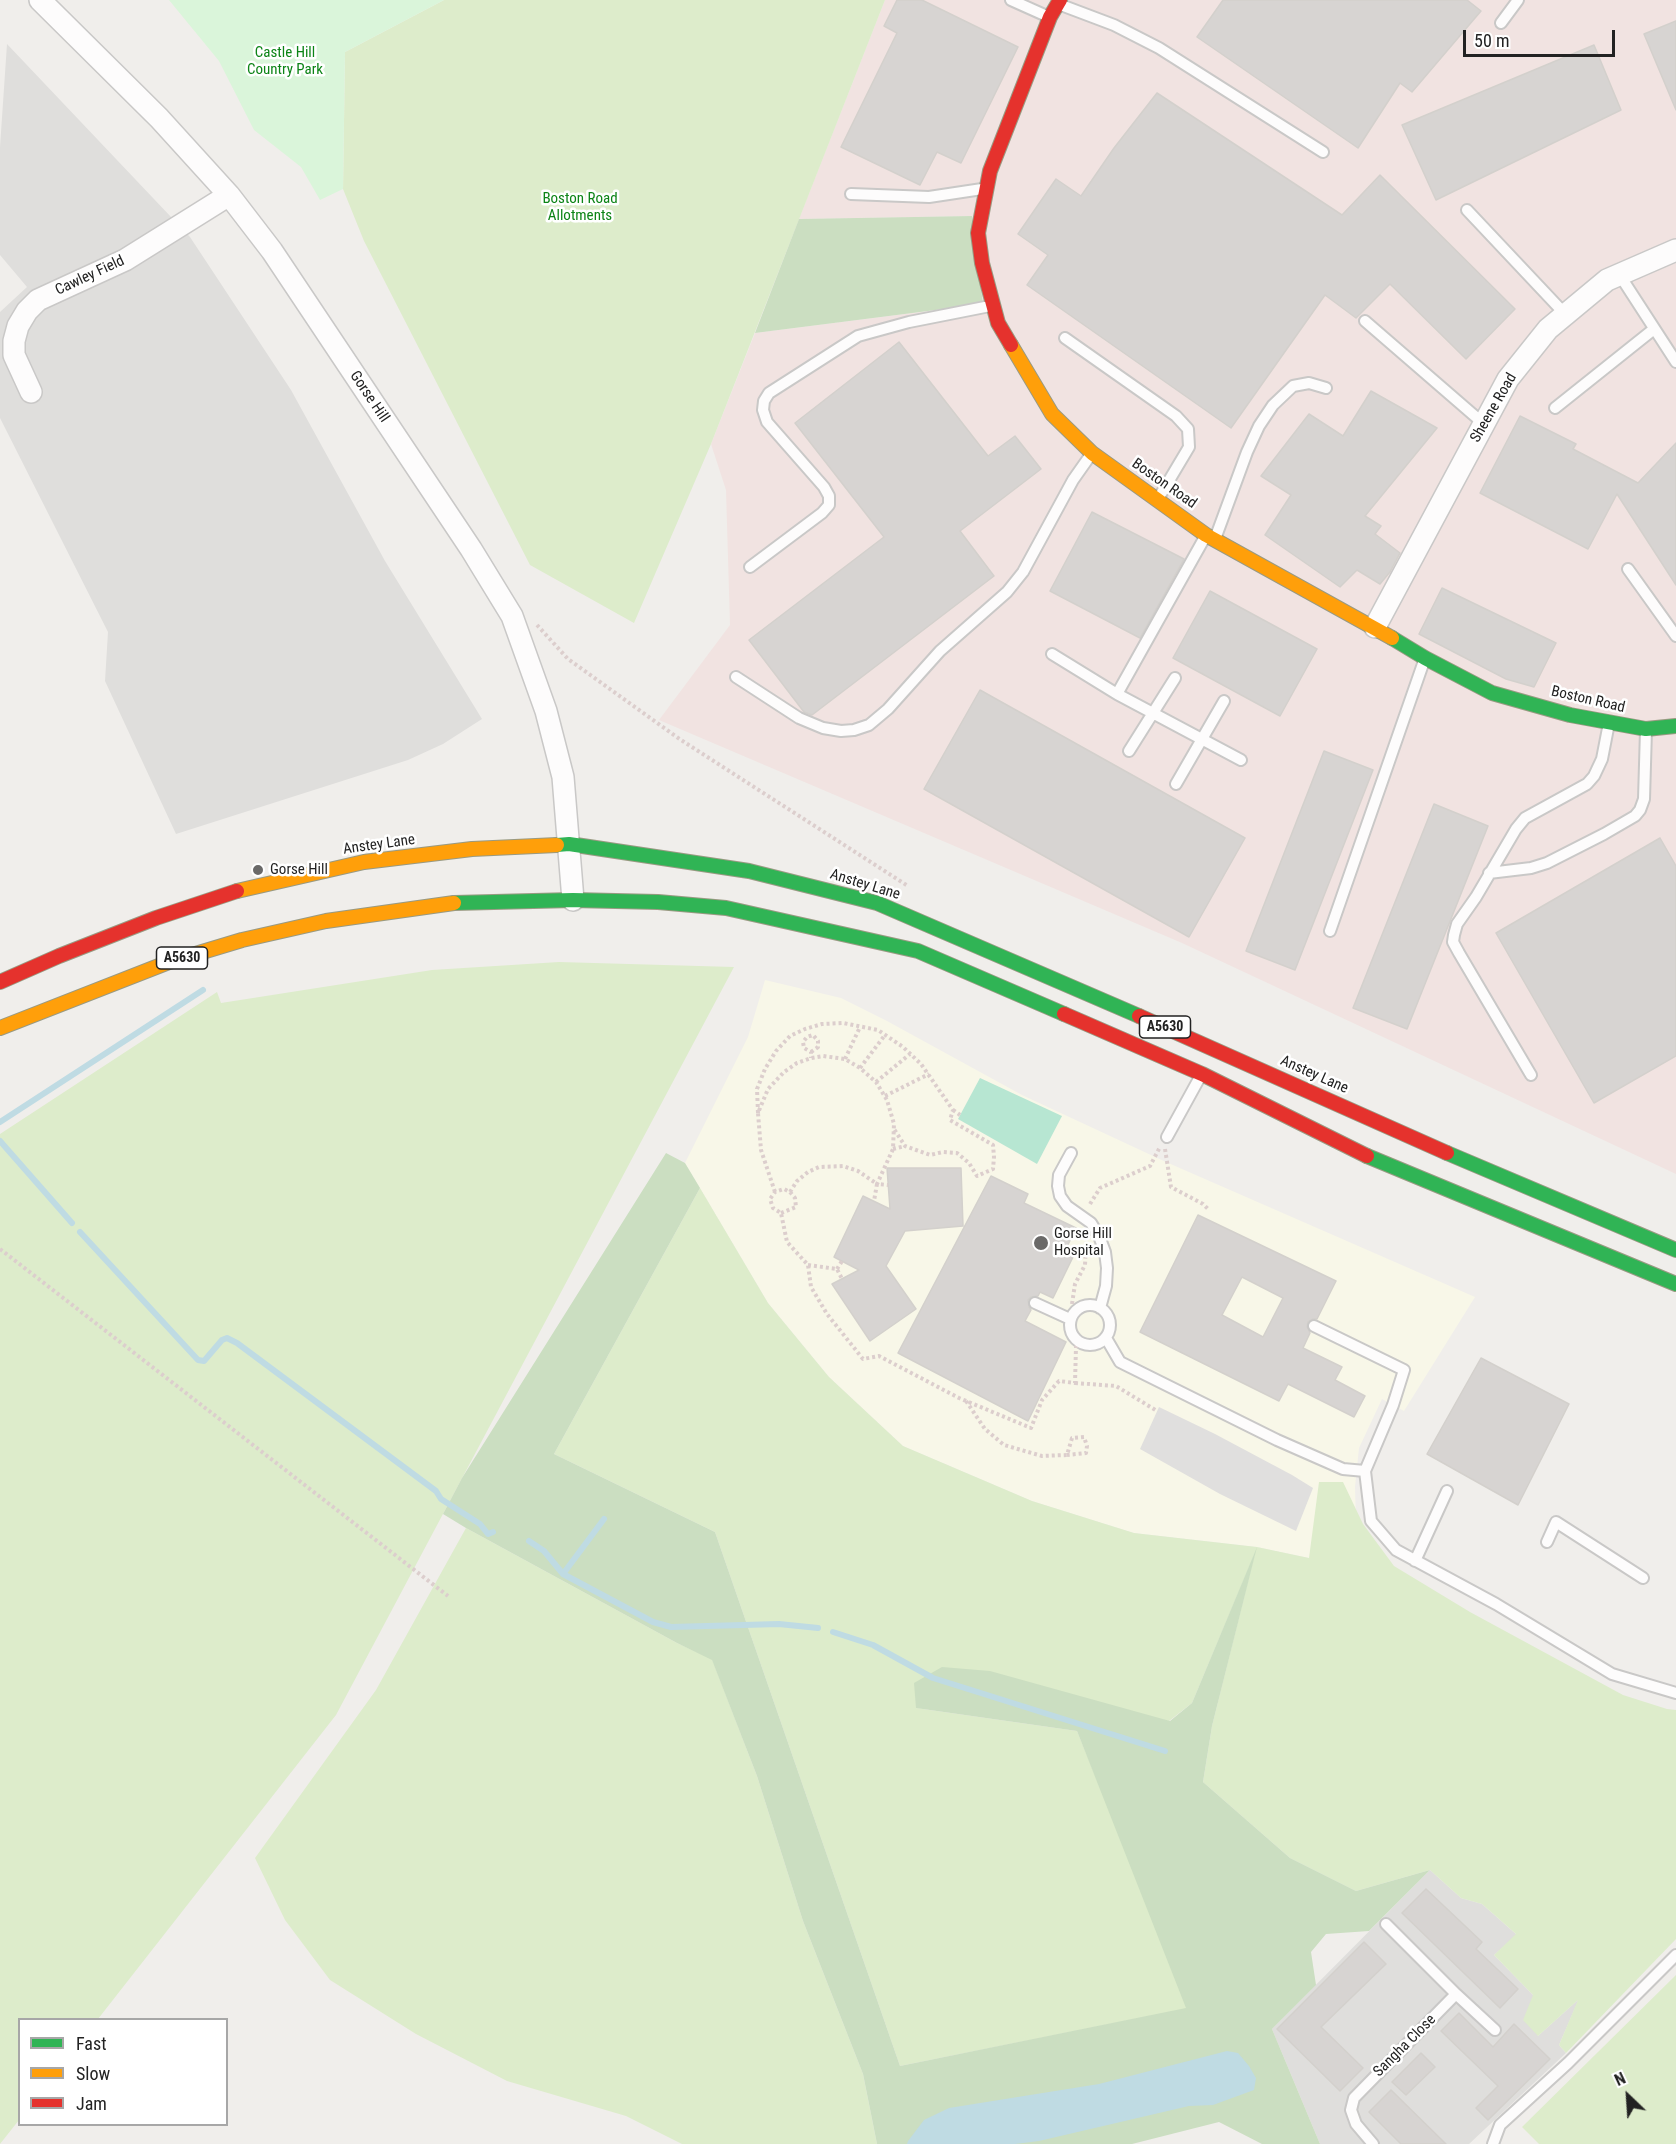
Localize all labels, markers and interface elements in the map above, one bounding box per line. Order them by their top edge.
scale bar [1466,18,1618,56]
text: 50 m [1474,30,1509,51]
park label: Castle Hill Country Park [247,44,323,79]
park label: Boston Road Allotments [542,190,618,225]
street label: Cawley Field [53,252,127,300]
street label: Gorse Hill [345,368,393,426]
street label: Sheene Road [1467,370,1521,446]
street label: Boston Road [1128,455,1200,513]
street label: Boston Road [1549,683,1627,717]
street label: Anstey Lane [342,831,416,859]
place label: Gorse Hill [270,861,328,879]
marker: Gorse Hill [251,863,265,877]
street label: Anstey Lane [828,866,902,904]
road number: A5630 [156,947,207,969]
road number: A5630 [1140,1016,1190,1038]
street label: Anstey Lane [1277,1052,1351,1098]
place label: Gorse Hill Hospital [1054,1225,1112,1260]
marker: Gorse Hill Hospital [1032,1234,1050,1252]
street label: Sangha Close [1370,2011,1440,2081]
legend [18,2018,228,2126]
text: Fast [76,2033,107,2054]
text: Slow [76,2063,110,2084]
north arrow [1598,2066,1658,2126]
text: N [1612,2069,1629,2090]
text: Jam [76,2093,107,2114]

